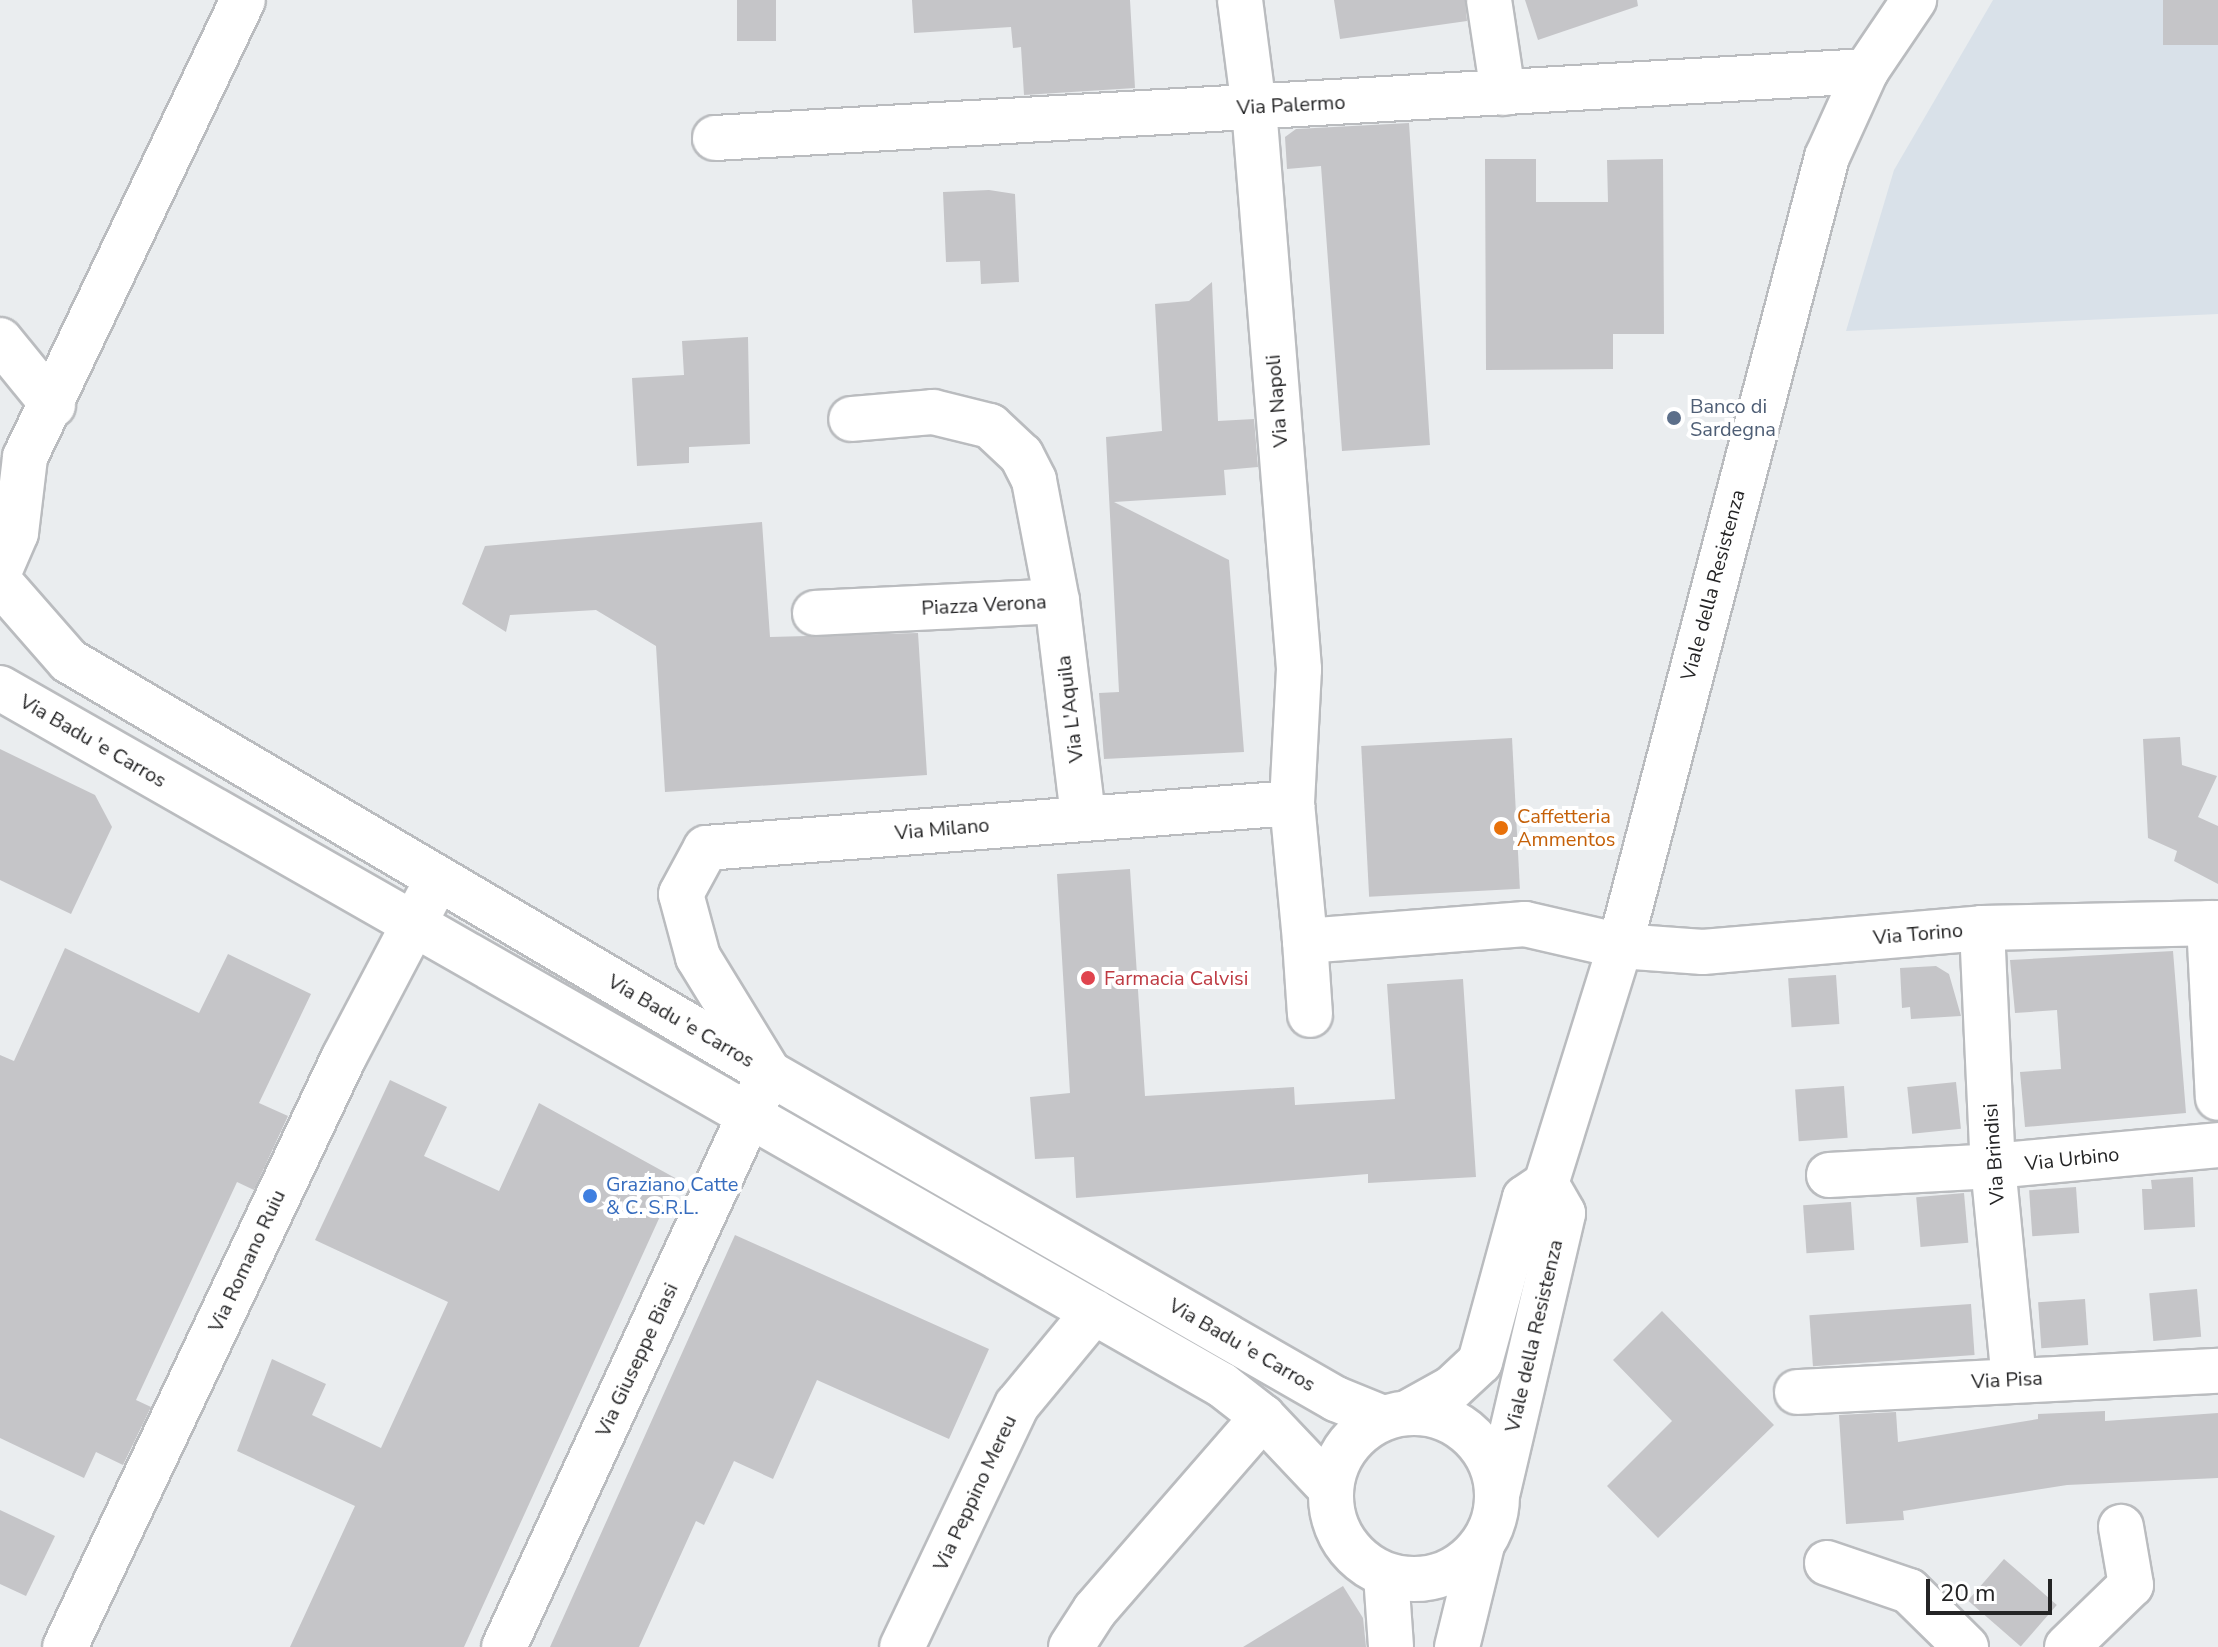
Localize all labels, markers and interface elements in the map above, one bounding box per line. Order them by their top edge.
street label: Via Palermo [1236,90,1346,120]
street label: Via Napoli [1261,354,1293,448]
place label: Banco di Sardegna [1690,394,1776,441]
marker: Banco di Sardegna [1665,409,1683,427]
street label: Viale della Resistenza [1676,487,1750,683]
street label: Piazza Verona [921,590,1047,620]
street label: Via L'Aquila [1052,654,1088,764]
street label: Via Badu 'e Carros [15,689,171,793]
place label: Caffetteria Ammentos [1517,804,1615,851]
street label: Via Milano [894,813,990,845]
marker: Caffetteria Ammentos [1492,819,1510,837]
street label: Via Torino [1872,918,1964,950]
place label: Farmacia Calvisi [1104,966,1248,990]
street label: Via Badu 'e Carros [603,969,759,1073]
marker: Farmacia Calvisi [1079,969,1097,987]
street label: Via Brindisi [1978,1103,2010,1205]
street label: Via Urbino [2024,1142,2120,1176]
place label: Graziano Catte & C. S.R.L. [606,1172,738,1219]
street label: Via Romano Ruiu [204,1186,290,1336]
marker: Graziano Catte & C. S.R.L. [581,1187,599,1205]
street label: Viale della Resistenza [1500,1237,1568,1435]
street label: Via Giuseppe Biasi [591,1279,683,1441]
street label: Via Badu 'e Carros [1164,1293,1320,1397]
street label: Via Pisa [1971,1366,2043,1394]
street label: Via Peppino Mereu [928,1411,1022,1575]
scale bar [1930,1563,2056,1613]
text: 20 m [1940,1577,1996,1609]

